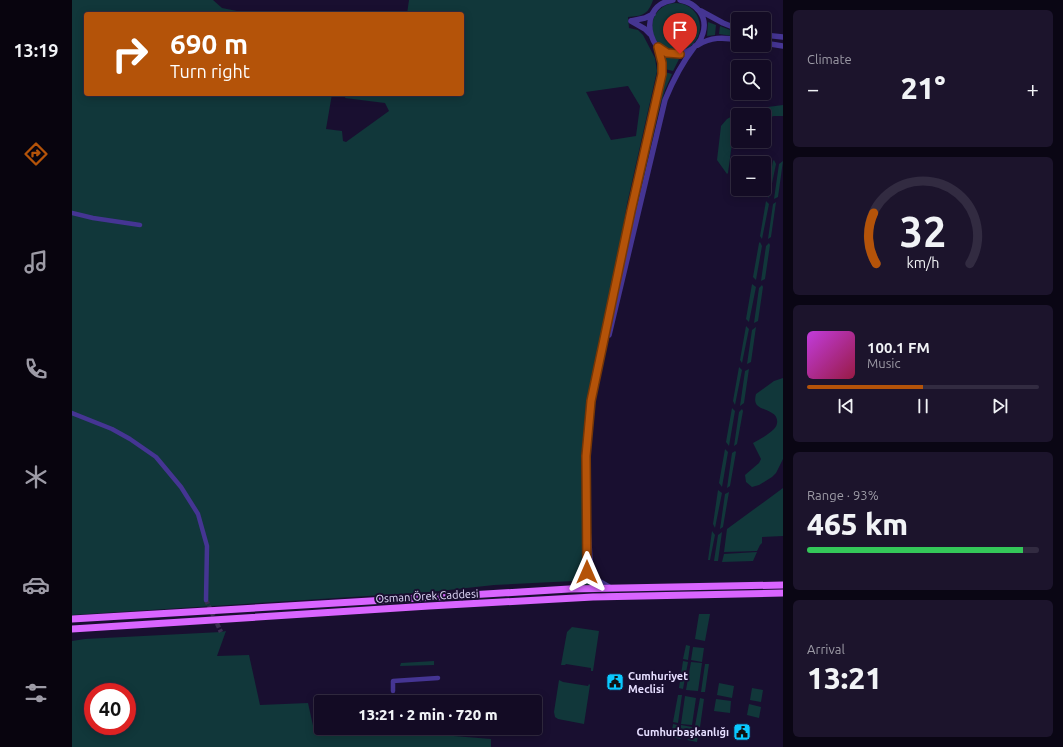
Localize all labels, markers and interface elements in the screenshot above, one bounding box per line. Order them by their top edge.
map controls [731,12,771,196]
button: sound [731,12,771,52]
pin [663,13,697,54]
icon: arrive [669,19,691,41]
icon: right [104,28,156,80]
text: 690 m [170,28,248,59]
text: 13:19 [13,40,59,60]
text: Climate [807,52,852,66]
button: search [731,60,771,100]
text: Turn right [170,61,250,81]
text: 21° [901,71,945,105]
text: − [807,76,819,101]
text: + [1027,76,1039,101]
button: + [731,108,771,148]
icon: directions [22,140,50,168]
button: − [731,156,771,196]
text: 32 [900,208,946,255]
icon: music [22,248,50,276]
text: km/h [907,255,939,271]
text: 100.1 FM [867,339,930,356]
icon: phone [22,355,50,383]
text: Music [867,356,901,370]
icon: previous [835,395,857,417]
icon: pause [912,395,934,417]
icon: next [989,395,1011,417]
icon: climate [22,463,50,491]
text: Range · 93% [807,488,879,502]
text: 465 km [807,507,908,541]
position arrow [566,551,608,593]
icon: car [22,571,50,599]
street label: Osman Örek Caddesi [375,587,479,605]
text: Arrival [807,642,845,656]
text: 13:21 [807,661,882,695]
place label: Cumhuriyet Meclisi [628,670,688,695]
public building icon: Cumhuriyet Meclisi [605,672,625,692]
icon: filters [22,679,50,707]
speed limit sign: 40 [84,683,136,735]
text: 13:21 · 2 min · 720 m [358,706,498,723]
public building icon: Cumhurbaşkanlığı [732,722,752,742]
place label: Cumhurbaşkanlığı [637,726,729,738]

